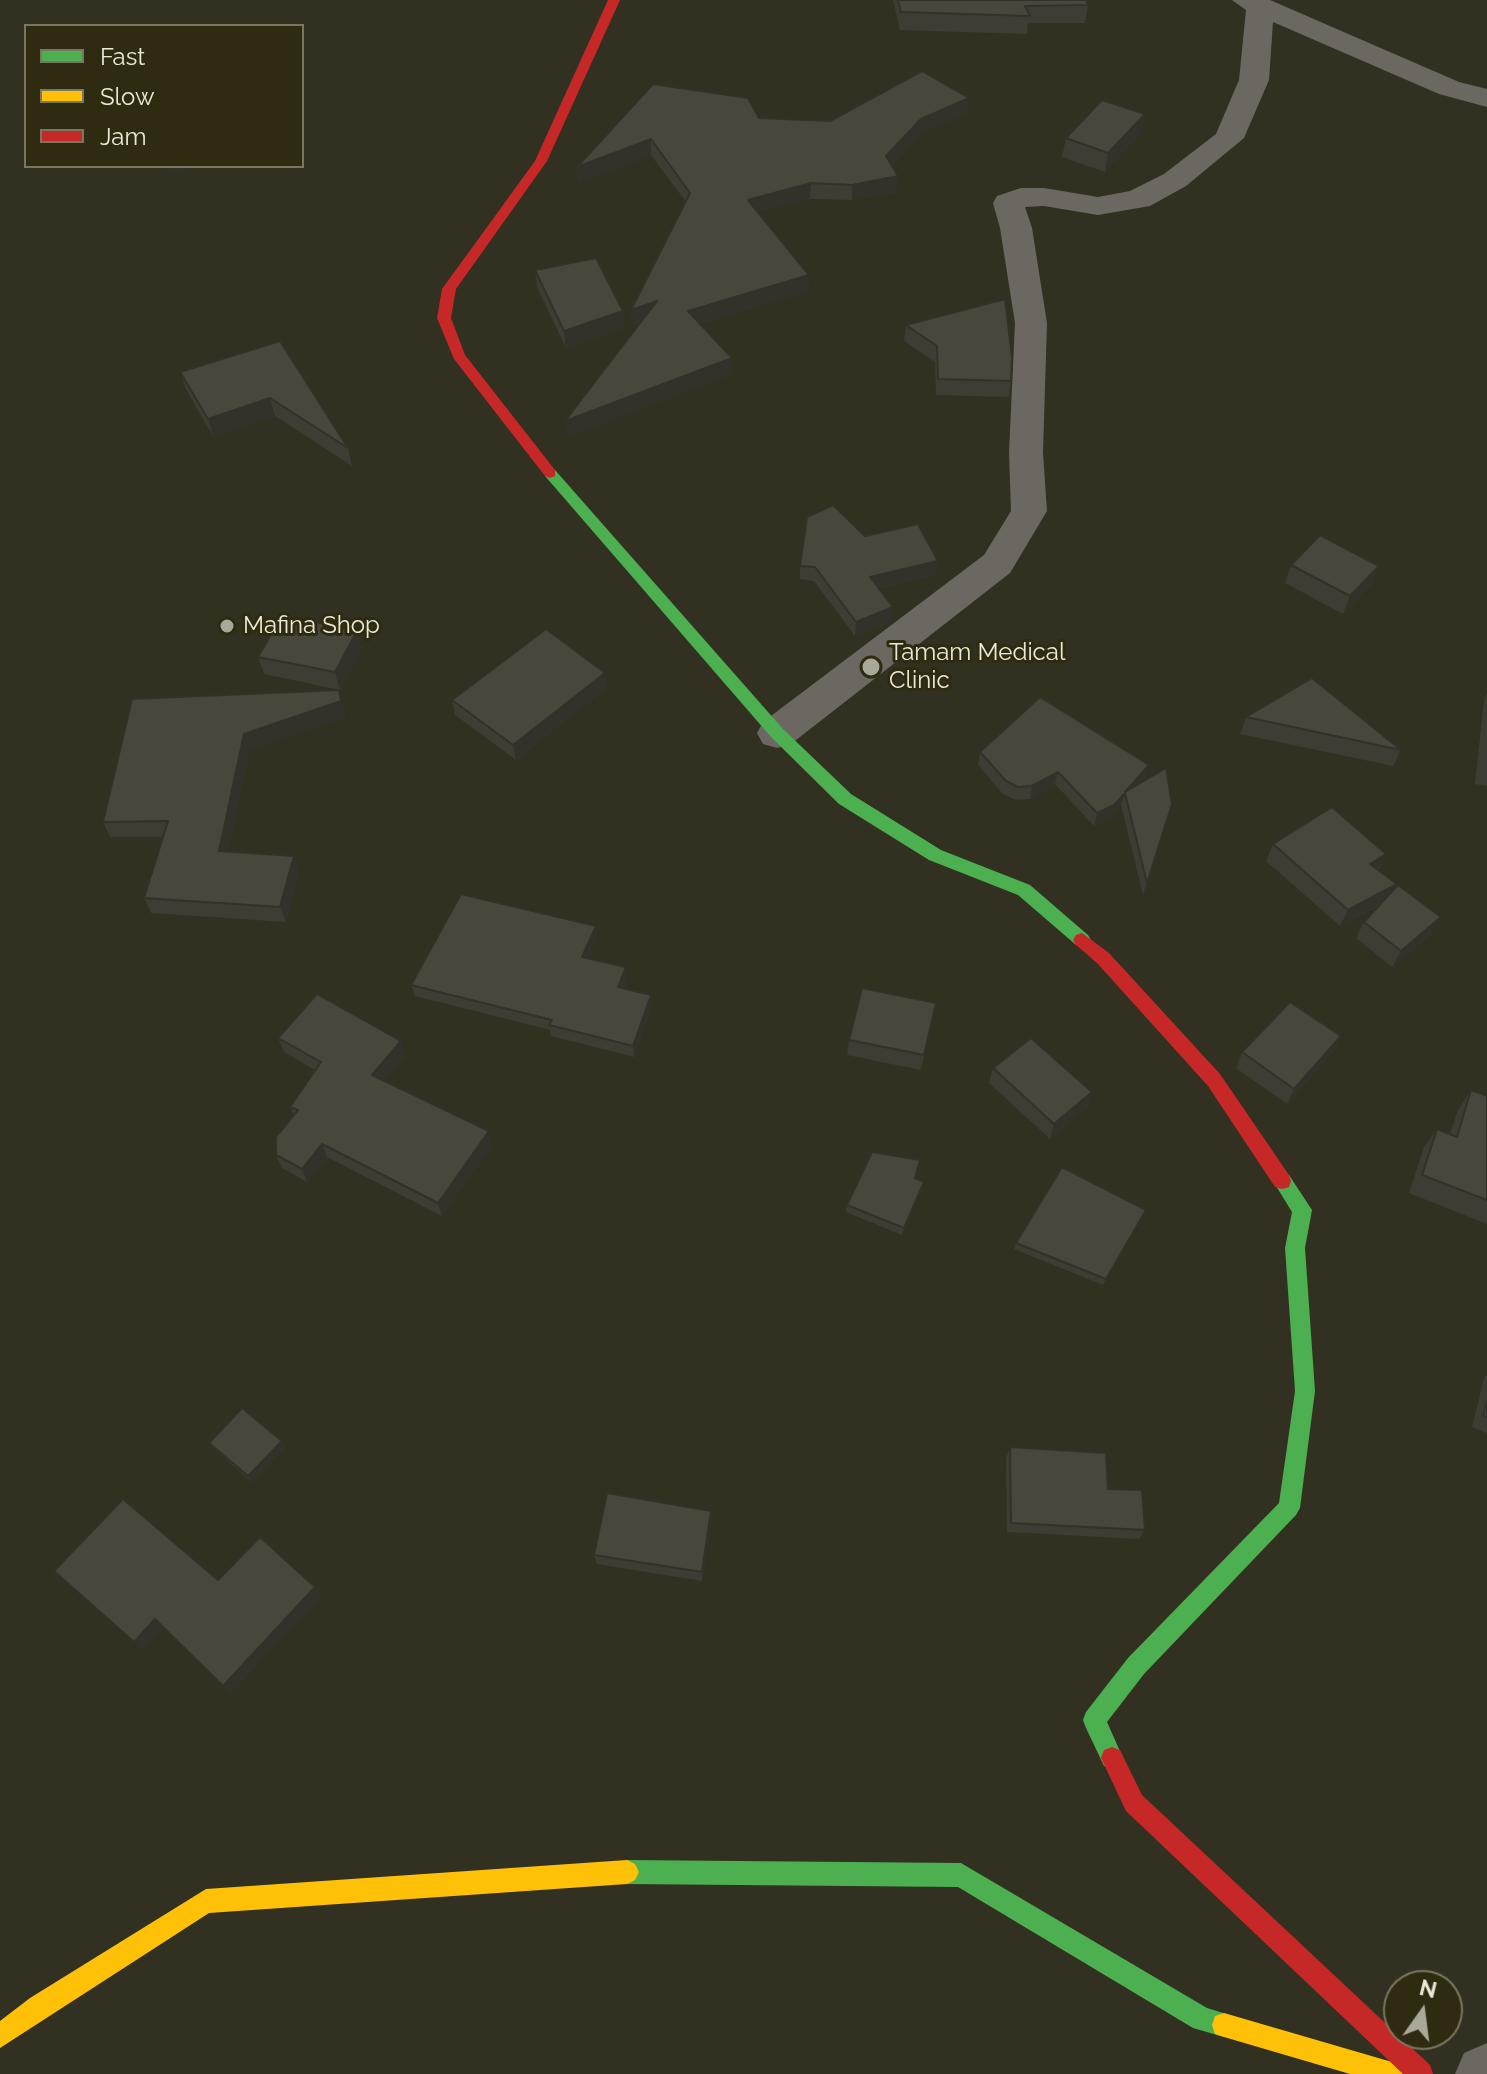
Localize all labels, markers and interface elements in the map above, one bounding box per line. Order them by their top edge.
legend [24,24,304,168]
text: Fast [100,42,145,71]
text: Slow [100,82,154,111]
text: Jam [100,122,146,151]
place label: Mafina Shop [243,612,380,640]
marker: Mafina Shop [218,617,236,635]
place label: Tamam Medical Clinic [889,639,1065,695]
marker: Tamam Medical Clinic [860,656,882,678]
north arrow [1383,1970,1463,2050]
text: N [1417,1974,1440,2003]

